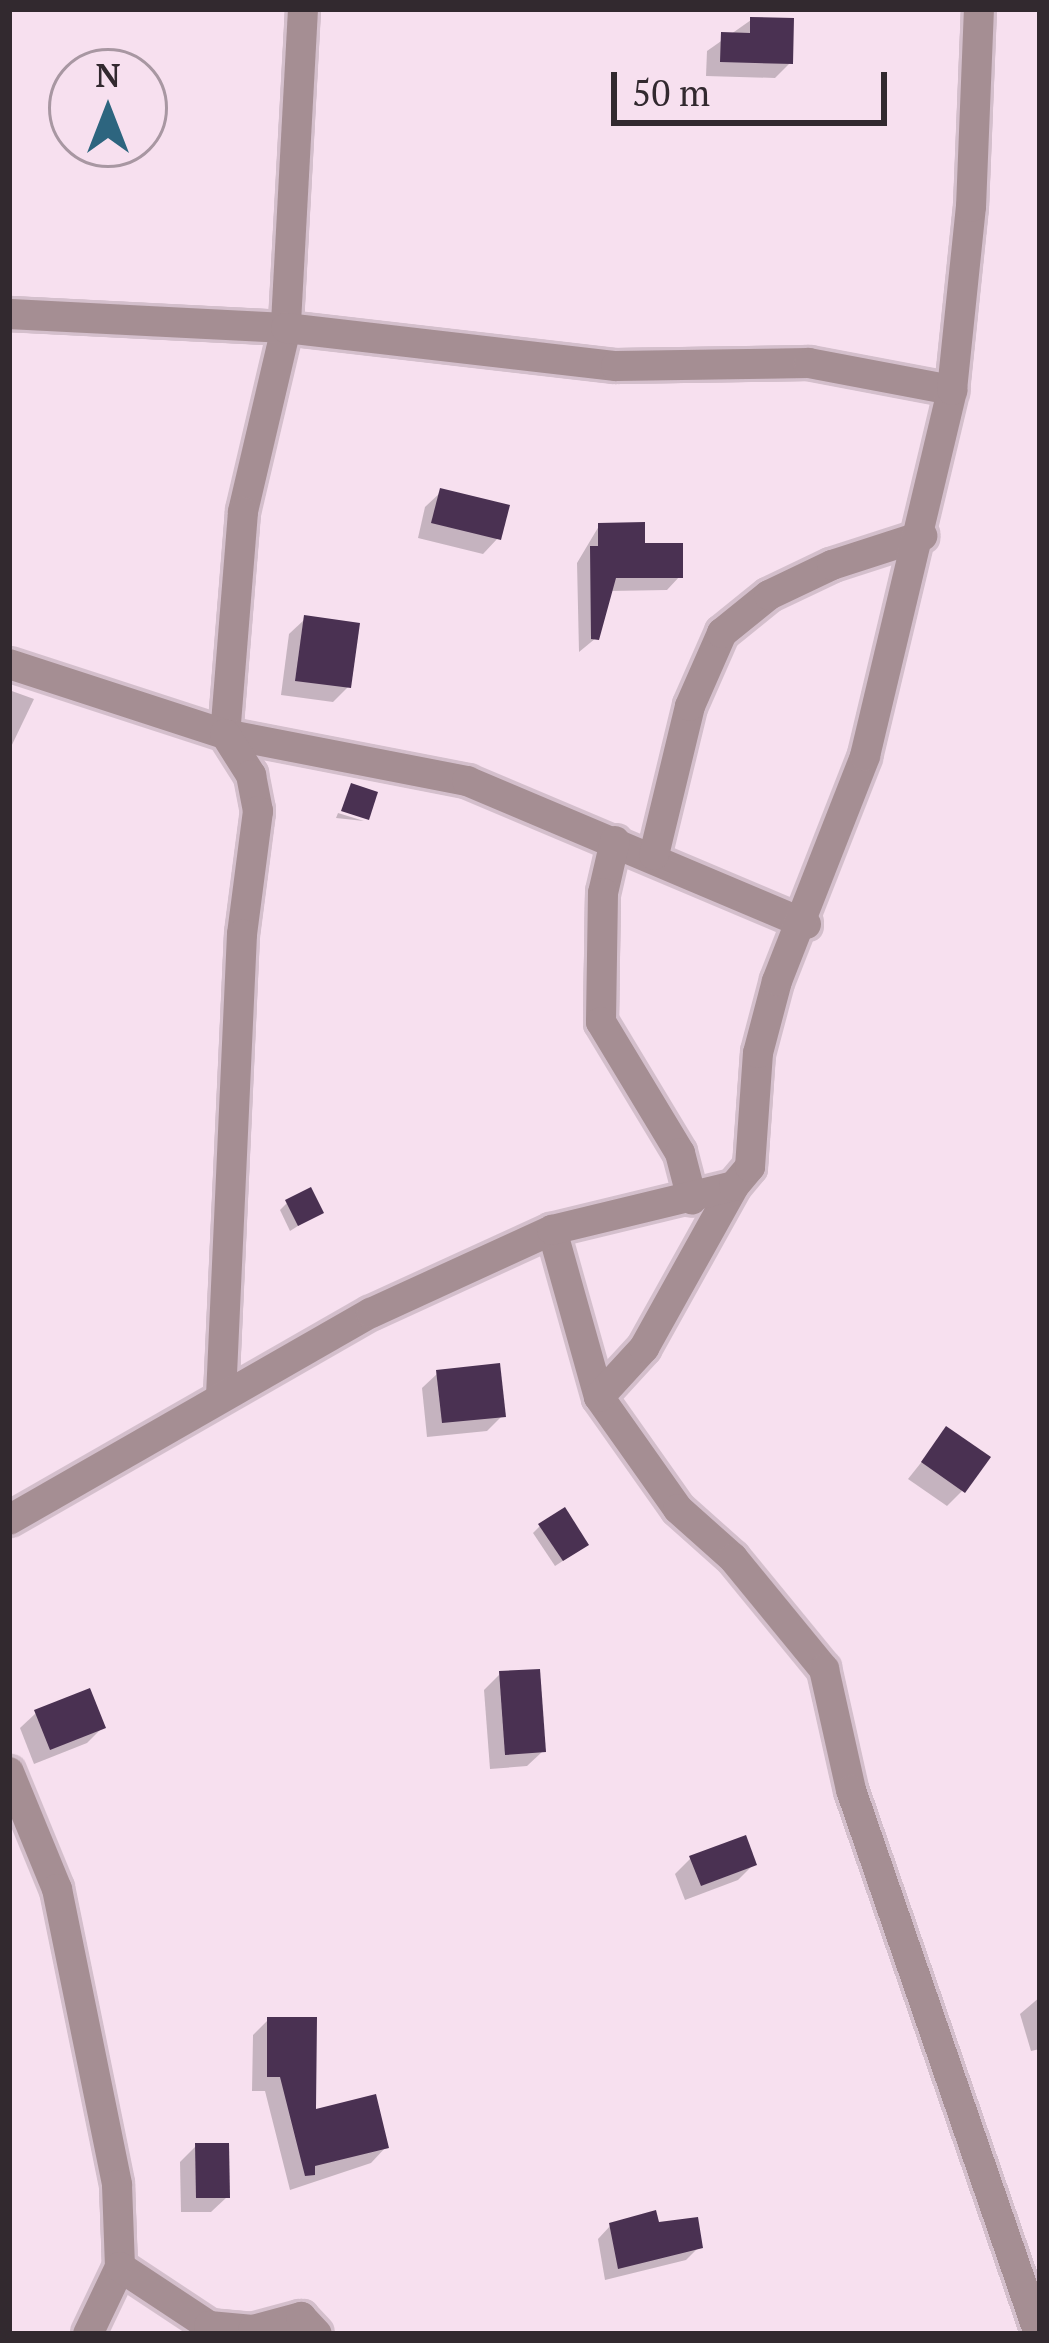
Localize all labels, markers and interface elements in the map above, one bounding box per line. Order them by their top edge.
north arrow [48,48,168,168]
scale bar [617,48,893,122]
text: N [95,53,121,96]
text: 50 m [632,69,710,116]

